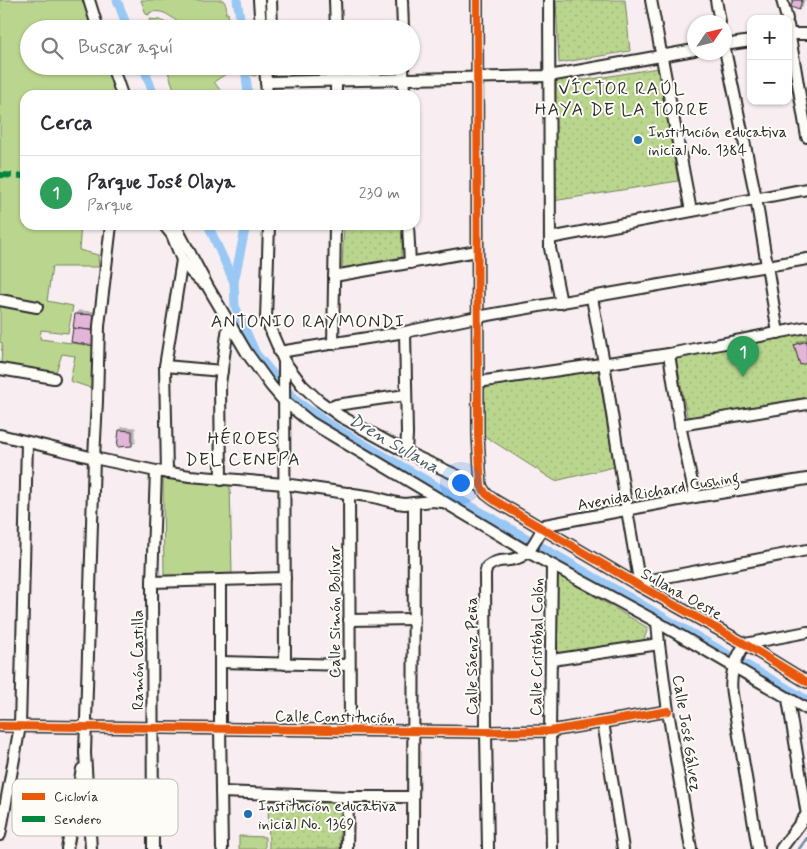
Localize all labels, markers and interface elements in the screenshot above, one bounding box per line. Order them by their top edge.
north arrow [687,15,732,60]
map controls [747,15,792,105]
button: + [747,15,792,60]
search box [20,20,420,75]
icon: search [38,34,66,62]
text: Buscar aquí [78,35,173,60]
button: − [747,60,792,105]
district label: VÍCTOR RAÚL HAYA DE LA TORRE [535,77,709,122]
text: Cerca [40,109,93,137]
place label: Institución educativa inicial No. 1384 [648,122,787,161]
marker: Institución educativa inicial No. 1384 [632,134,644,146]
text: Parque José Olaya [87,170,235,195]
text: 1 [52,183,60,204]
text: 230 m [359,183,400,204]
text: Parque [87,195,133,216]
district label: ANTONIO RAYMONDI [211,310,405,334]
pin: 1 [727,336,759,377]
water label: Dren Sullana [344,409,443,479]
district label: HÉROES DEL CENEPA [185,427,301,472]
street label: Avenida Richard Cushing [576,467,741,517]
your location [448,470,474,496]
street label: Calle Simón Bolívar [325,545,346,678]
street label: Sullana Oeste [637,563,726,625]
street label: Calle Cristóbal Colón [526,578,549,716]
street label: Calle Sáenz Peña [462,597,483,715]
street label: Ramón Castilla [128,610,149,710]
street label: Calle José Gálvez [667,673,706,793]
street label: Calle Constitución [275,706,395,729]
legend [12,779,178,836]
text: Ciclovía [54,788,98,806]
place label: Institución educativa inicial No. 1369 [258,796,397,835]
marker: Institución educativa inicial No. 1369 [242,808,254,820]
text: Sendero [54,811,101,829]

